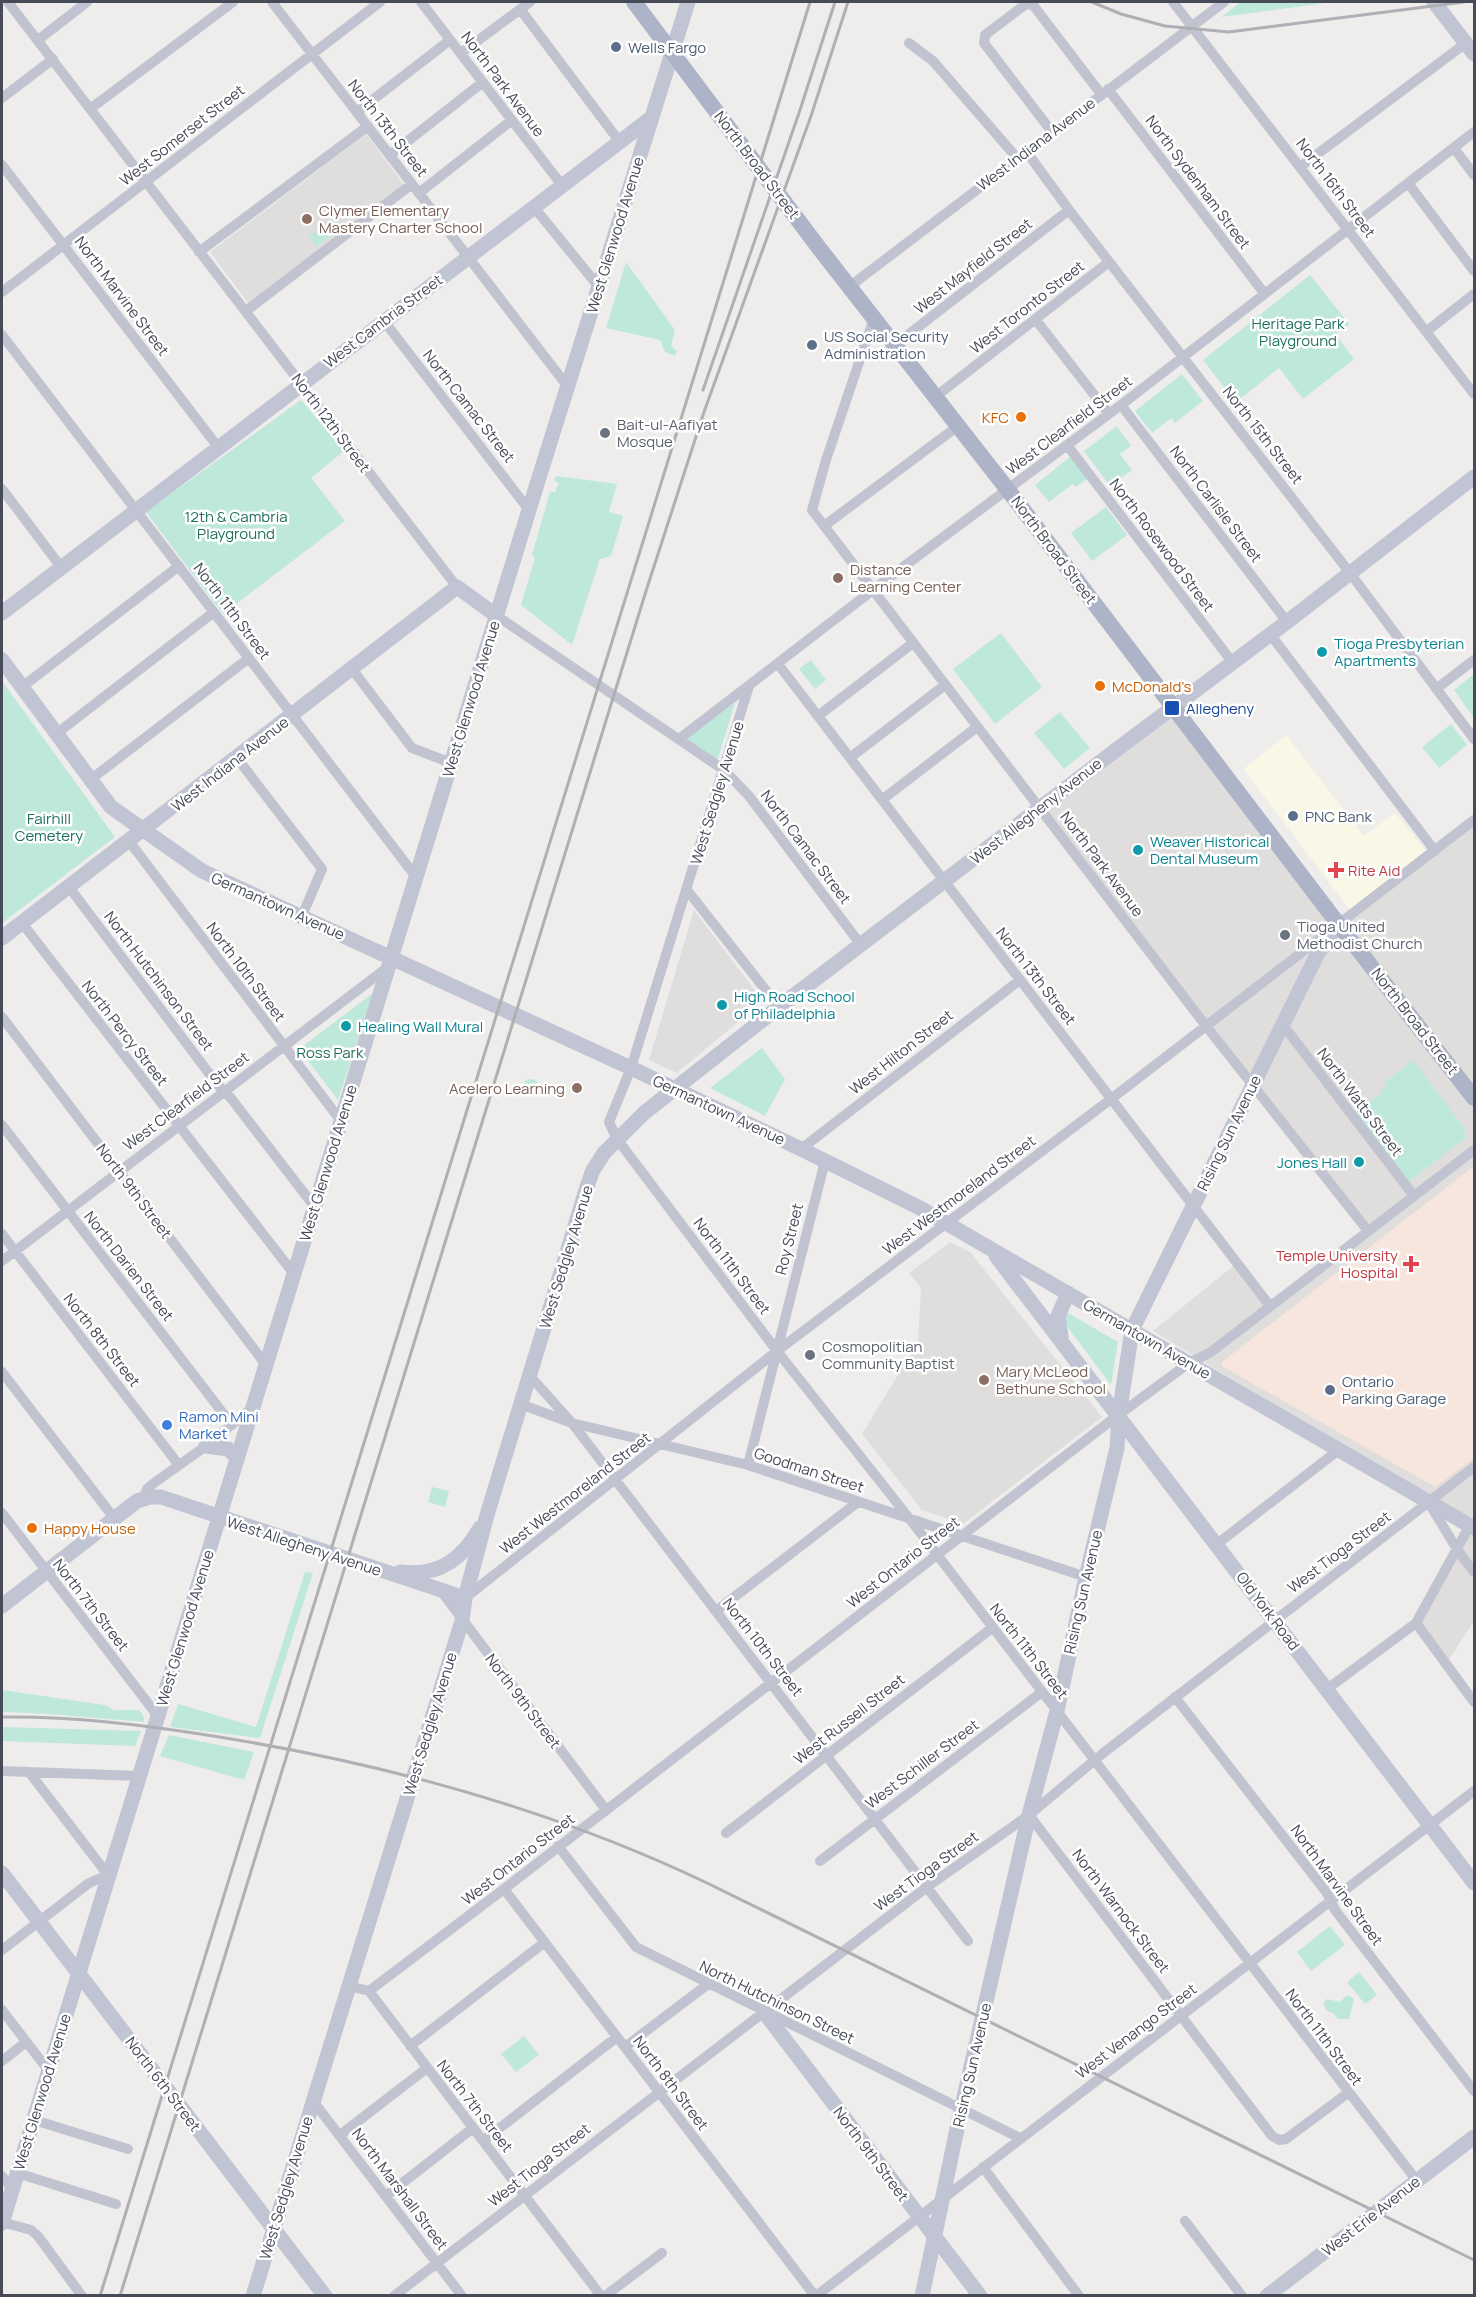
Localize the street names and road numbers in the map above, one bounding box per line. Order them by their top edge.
street label: North Park Avenue [456,27,550,141]
street label: North 13th Street [343,75,433,181]
street label: West Somerset Street [115,80,249,190]
street label: West Indiana Avenue [972,92,1100,196]
street label: North Broad Street [709,107,805,223]
street label: North Sydenham Street [1141,111,1255,253]
street label: North 16th Street [1292,134,1380,242]
street label: West Glenwood Avenue [581,154,649,316]
street label: West Mayfield Street [910,213,1036,319]
street label: North Marvine Street [70,232,174,360]
street label: West Toronto Street [965,256,1089,358]
street label: West Cambria Street [319,269,447,373]
street label: North Camac Street [418,345,520,467]
street label: North 12th Street [287,369,375,477]
street label: West Clearfield Street [1002,371,1136,479]
street label: North 15th Street [1218,382,1308,488]
street label: North Carlisle Street [1165,441,1267,567]
street label: North Rosewood Street [1105,474,1219,616]
street label: North Broad Street [1006,492,1102,608]
street label: North 11th Street [189,558,275,664]
street label: West Glenwood Avenue [437,618,505,780]
street label: West Indiana Avenue [167,711,293,816]
street label: West Sedgley Avenue [685,718,749,867]
street label: West Allegheny Avenue [966,753,1106,869]
street label: North Camac Street [756,786,856,908]
street label: North Park Avenue [1055,807,1149,921]
street label: Germantown Avenue [208,867,348,945]
street label: North Hutchinson Street [100,907,218,1055]
street label: North 10th Street [202,918,290,1026]
street label: North 13th Street [991,923,1081,1029]
street label: North Broad Street [1367,963,1463,1079]
street label: North Percy Street [77,976,173,1090]
street label: West Hilton Street [845,1005,957,1099]
street label: North Watts Street [1312,1044,1408,1160]
street label: West Clearfield Street [119,1047,253,1155]
street label: Germantown Avenue [649,1070,789,1150]
street label: Rising Sun Avenue [1192,1071,1266,1194]
street label: West Glenwood Avenue [294,1082,362,1244]
street label: West Westmoreland Street [878,1130,1040,1260]
street label: North 9th Street [91,1139,177,1243]
street label: West Sedgley Avenue [534,1182,598,1331]
street label: Roy Street [770,1201,808,1277]
street label: North Darien Street [79,1207,179,1325]
street label: North 11th Street [689,1213,775,1319]
street label: North 8th Street [59,1289,145,1391]
street label: Germantown Avenue [1079,1294,1215,1384]
street label: West Westmoreland Street [495,1427,655,1559]
street label: Goodman Street [751,1442,867,1498]
street label: West Tioga Street [1283,1506,1395,1598]
street label: West Allegheny Avenue [224,1511,384,1581]
street label: West Ontario Street [842,1511,964,1613]
street label: Rising Sun Avenue [1059,1528,1108,1656]
street label: West Glenwood Avenue [151,1547,219,1709]
street label: North 7th Street [48,1554,134,1656]
street label: Old York Road [1231,1567,1305,1655]
street label: North 10th Street [718,1593,808,1701]
street label: North 11th Street [985,1599,1073,1703]
street label: West Sedgley Avenue [398,1649,462,1798]
street label: North 9th Street [480,1649,566,1753]
street label: West Russell Street [789,1669,909,1769]
street label: West Schiller Street [861,1714,983,1814]
street label: West Ontario Street [457,1808,579,1910]
street label: North Marvine Street [1286,1820,1388,1950]
street label: West Tioga Street [870,1826,982,1916]
street label: North Warnock Street [1067,1845,1175,1977]
street label: North Hutchinson Street [696,1955,858,2049]
street label: West Venango Street [1071,1979,1201,2083]
street label: North 11th Street [1281,1984,1367,2090]
street label: Rising Sun Avenue [948,2001,997,2129]
street label: West Glenwood Avenue [8,2011,76,2173]
street label: North 8th Street [629,2031,713,2135]
street label: North 6th Street [120,2032,206,2136]
street label: North 7th Street [432,2055,518,2157]
street label: North 9th Street [828,2102,914,2206]
street label: West Sedgley Avenue [254,2113,318,2262]
street label: West Tioga Street [484,2118,594,2212]
street label: North Marshall Street [347,2124,453,2254]
street label: West Erie Avenue [1318,2171,1425,2261]

